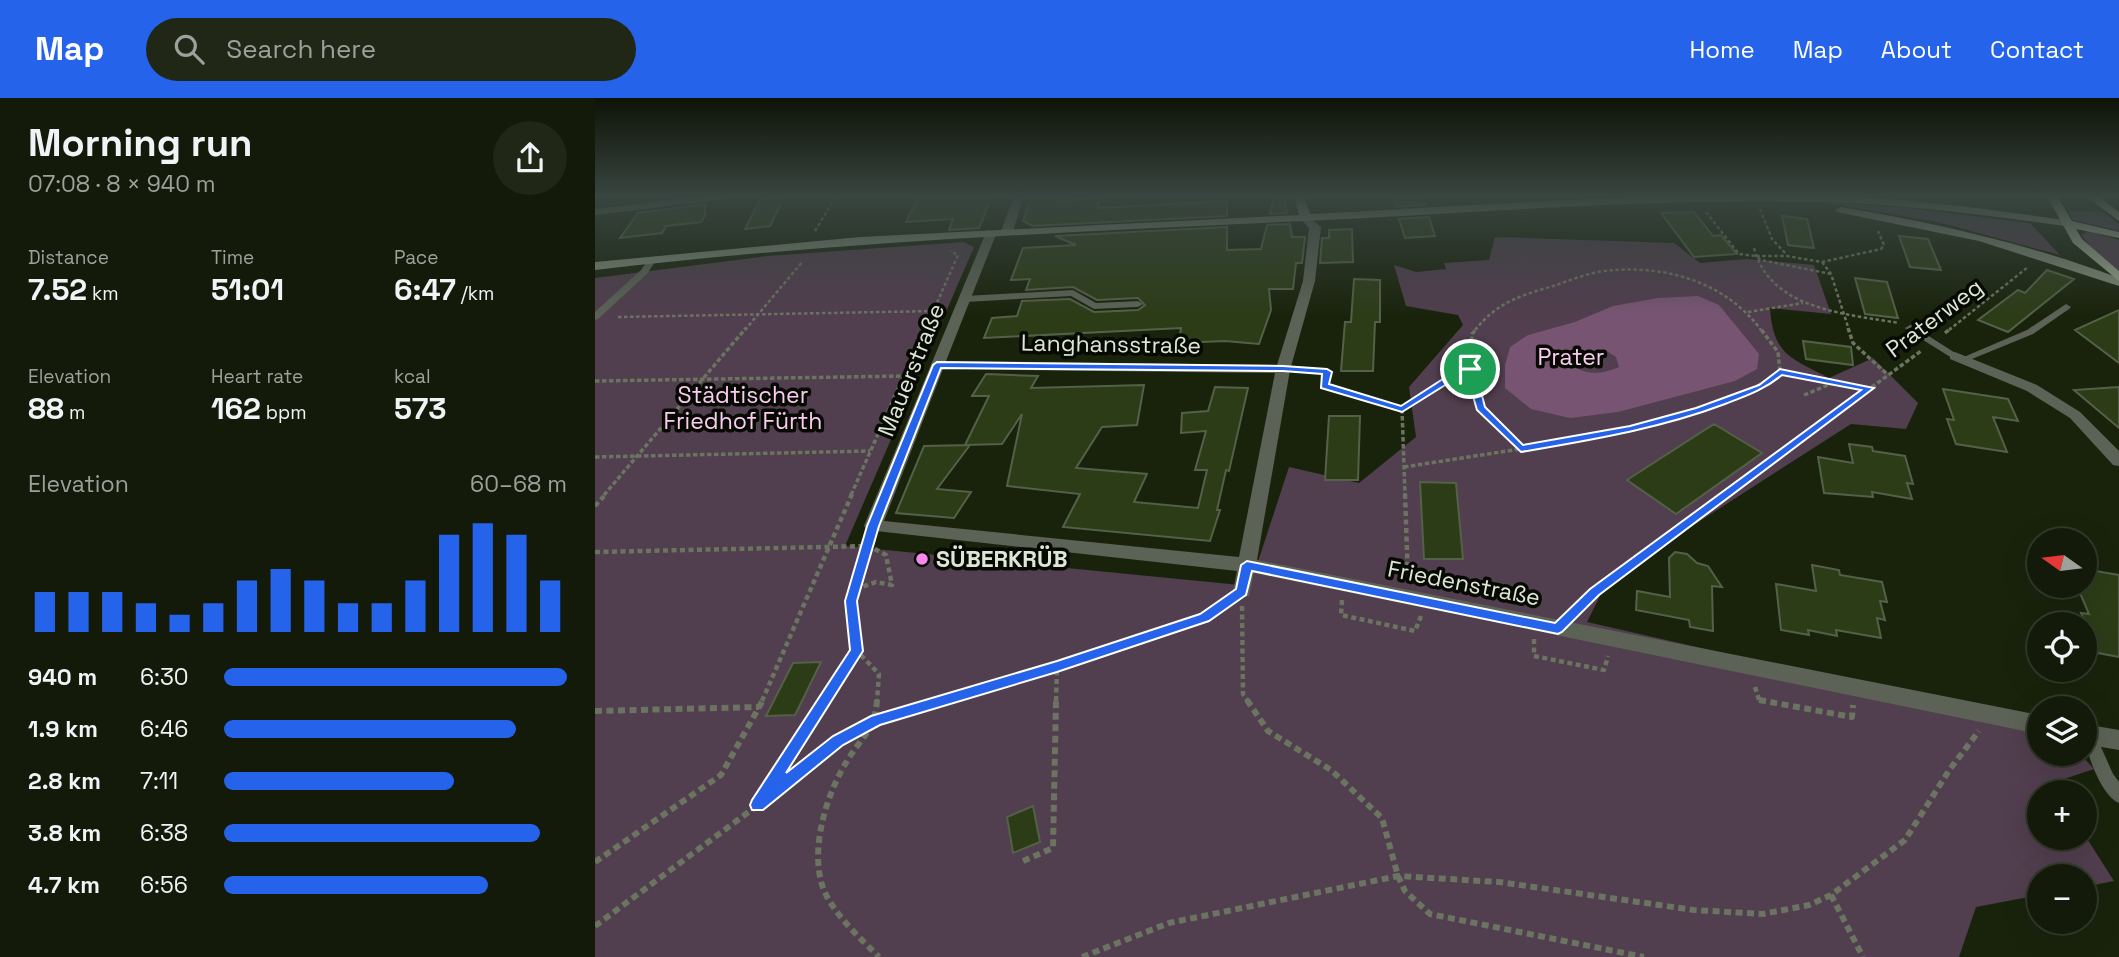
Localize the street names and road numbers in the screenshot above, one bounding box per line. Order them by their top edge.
street label: Praterweg [1880,272,1988,364]
street label: Mauerstraße [871,299,951,441]
street label: Langhansstraße [1021,327,1201,361]
street label: Friedenstraße [1385,553,1543,613]

